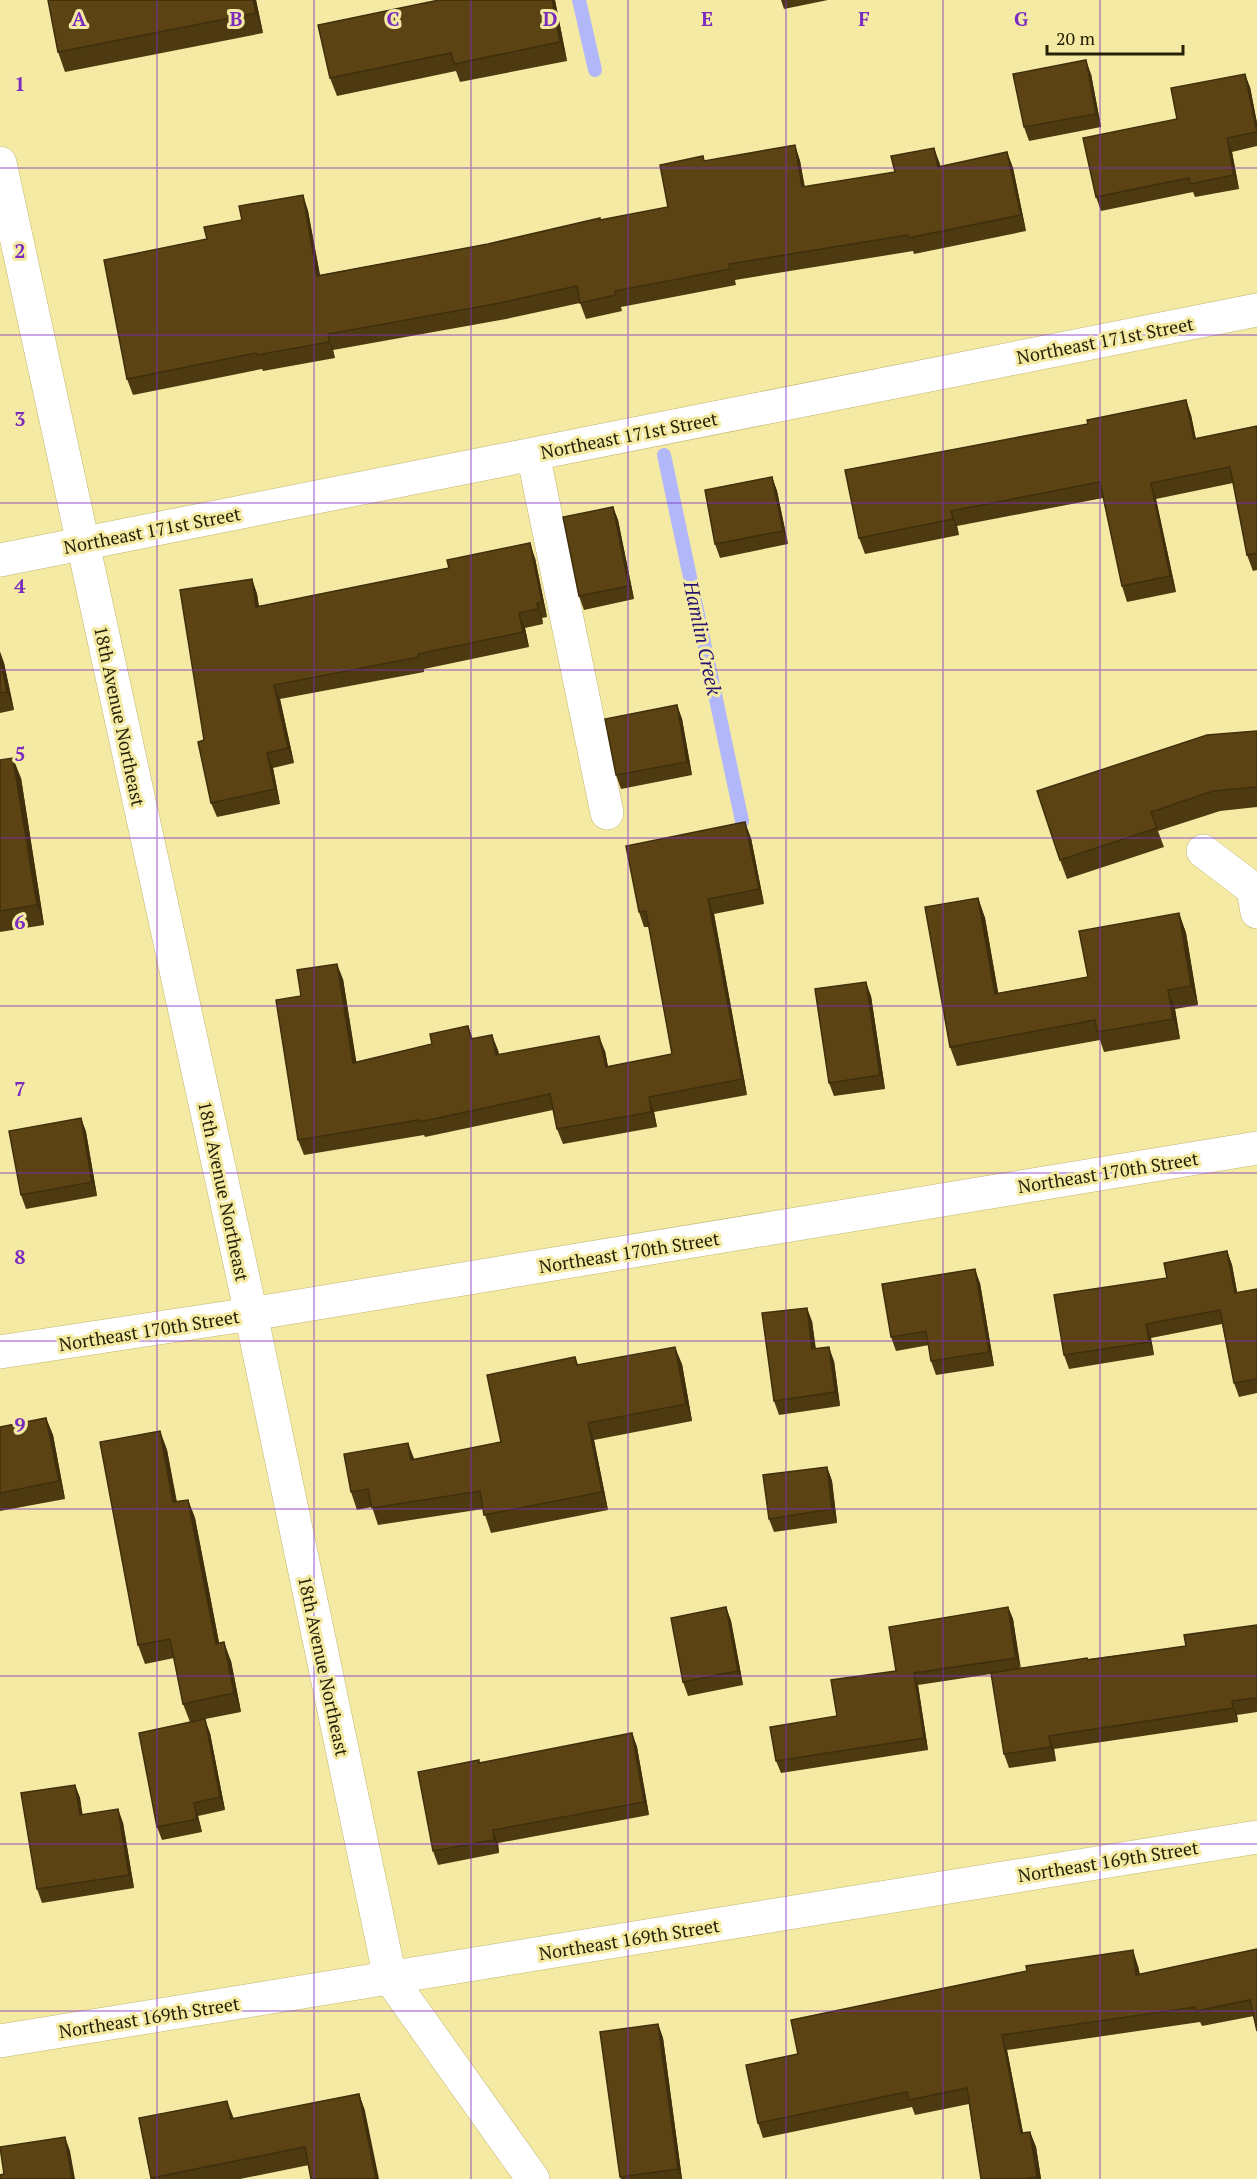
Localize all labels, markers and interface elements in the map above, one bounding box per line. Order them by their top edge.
text: A [72,5,87,32]
text: B [230,5,243,32]
text: C [386,5,400,32]
text: D [543,5,557,32]
text: E [701,5,713,32]
text: F [858,5,870,32]
text: G [1014,5,1028,32]
scale bar [1047,18,1184,56]
text: 20 m [1056,26,1096,50]
text: 1 [14,70,26,97]
text: 2 [14,237,26,264]
street label: Northeast 171st Street [1014,311,1196,369]
text: 3 [14,405,26,432]
street label: Northeast 171st Street [538,406,720,464]
street label: Northeast 171st Street [61,501,243,559]
text: 4 [14,572,26,599]
water label: Hamlin Creek [678,577,728,698]
street label: 18th Avenue Northeast [89,624,151,809]
text: 5 [14,740,26,767]
text: 6 [14,908,26,935]
text: 7 [14,1075,26,1102]
street label: 18th Avenue Northeast [193,1099,255,1284]
street label: Northeast 170th Street [1016,1146,1200,1198]
street label: Northeast 170th Street [537,1226,721,1278]
text: 8 [14,1243,26,1270]
street label: Northeast 170th Street [57,1304,241,1356]
text: 9 [14,1411,26,1438]
street label: 18th Avenue Northeast [293,1574,355,1759]
street label: Northeast 169th Street [1016,1835,1200,1887]
street label: Northeast 169th Street [537,1913,721,1965]
street label: Northeast 169th Street [57,1991,241,2043]

